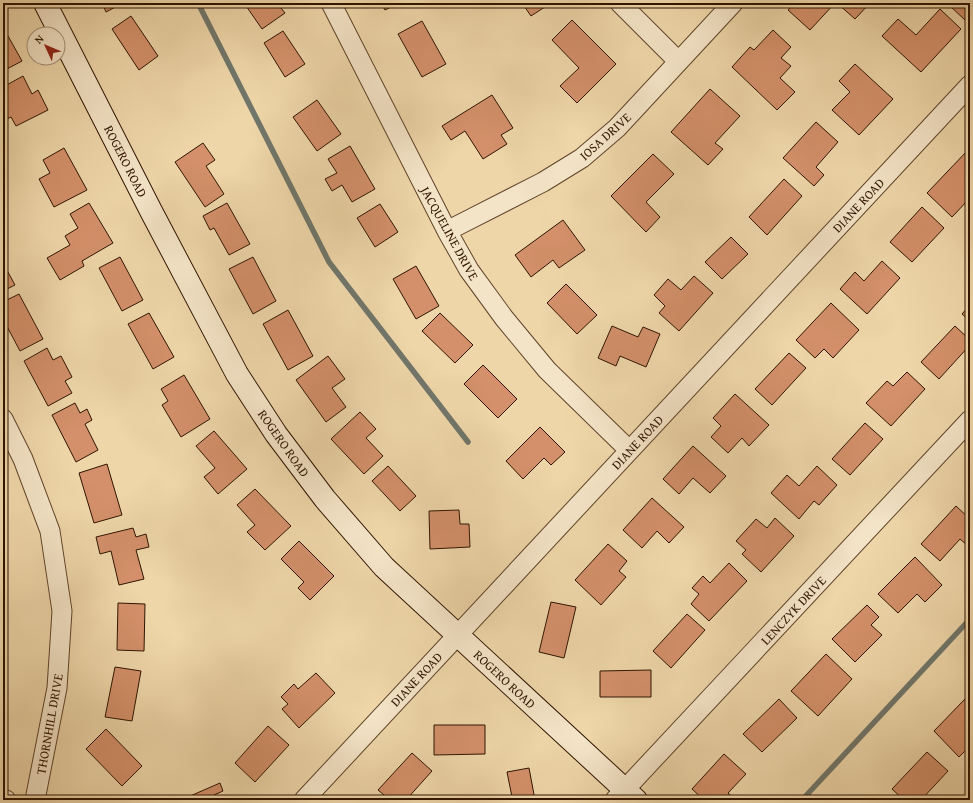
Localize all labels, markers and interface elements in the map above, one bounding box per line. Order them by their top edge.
north arrow [26,26,66,66]
text: N [30,30,48,47]
street label: IOSA DRIVE [575,108,636,165]
street label: ROGERO ROAD [99,122,152,201]
street label: DIANE ROAD [828,174,889,237]
street label: JACQUELINE DRIVE [415,181,483,284]
street label: ROGERO ROAD [253,406,314,481]
street label: DIANE ROAD [607,411,668,474]
street label: LENCZYK DRIVE [756,571,831,649]
street label: ROGERO ROAD [469,646,540,713]
street label: DIANE ROAD [386,648,447,711]
street label: THORNHILL DRIVE [31,672,68,776]

